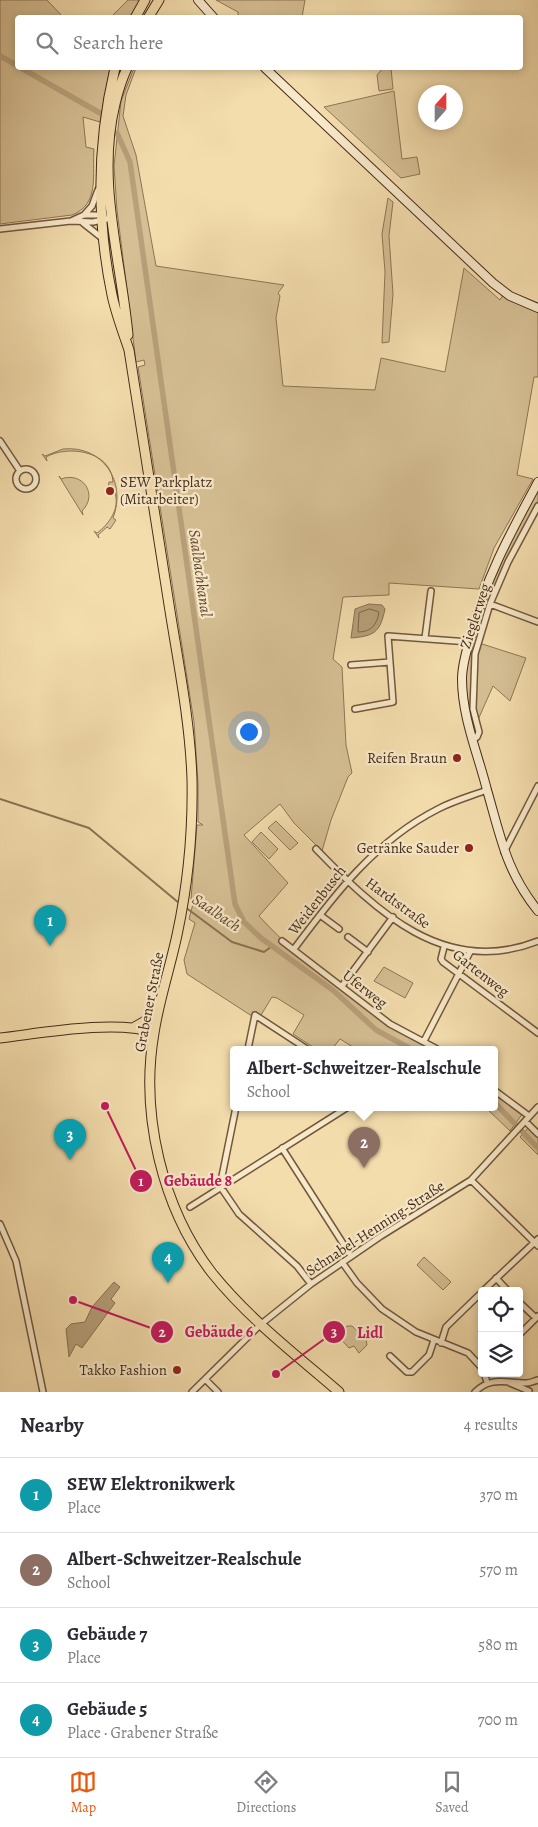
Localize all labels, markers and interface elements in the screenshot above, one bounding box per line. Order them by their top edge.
search box [15,15,523,70]
icon: search [33,29,61,57]
text: Search here [73,30,163,56]
north arrow [418,85,463,130]
place label: SEW Parkplatz (Mitarbeiter) [120,472,212,509]
marker: SEW Parkplatz (Mitarbeiter) [104,485,116,497]
water label: Saalbachkanal [183,528,217,618]
street label: Zieglerweg [455,580,495,651]
your location [236,719,262,745]
place label: Reifen Braun [367,748,447,768]
marker: Reifen Braun [451,752,463,764]
place label: Getränke Sauder [357,838,459,858]
marker: Getränke Sauder [463,842,475,854]
street label: Weidenbusch [283,861,350,940]
street label: Hardtstraße [361,873,435,934]
water label: Saalbach [188,888,245,937]
pin: 1 [34,905,66,946]
street label: Gartenweg [449,945,514,1002]
street label: Grabener Straße [130,950,169,1054]
street label: Uferweg [338,965,392,1013]
popup [230,1046,498,1111]
text: Albert-Schweitzer-Realschule [247,1055,481,1081]
text: School [247,1081,290,1103]
pin: 3 [54,1119,86,1160]
pin: 2 [348,1127,380,1168]
callout: Gebäude 8 [128,1165,242,1196]
text: Gebäude 8 [164,1170,233,1192]
text: 1 [138,1171,144,1191]
street label: Schnabel-Henning-Straße [302,1176,448,1280]
pin: 4 [152,1242,184,1283]
map controls [478,1287,523,1377]
button: locate [478,1287,523,1332]
callout: Gebäude 6 [149,1316,263,1347]
callout: Lidl [322,1317,393,1348]
text: Gebäude 6 [185,1321,254,1343]
text: 2 [158,1322,166,1342]
text: 3 [331,1322,337,1342]
text: Lidl [357,1322,384,1344]
button: layers [478,1332,523,1377]
place label: Takko Fashion [80,1360,167,1380]
marker: Takko Fashion [171,1364,183,1376]
text: Nearby [20,1411,83,1439]
text: 4 results [464,1414,518,1436]
text: SEW Elektronikwerk [67,1471,235,1497]
text: 1 [33,1484,39,1506]
text: 370 m [480,1484,518,1506]
text: Place [67,1497,101,1519]
text: Albert-Schweitzer-Realschule [67,1546,302,1572]
text: 2 [32,1559,40,1581]
text: 570 m [479,1559,518,1581]
text: School [67,1572,110,1594]
text: Gebäude 7 [67,1621,147,1647]
text: 3 [33,1634,39,1656]
text: 580 m [478,1634,518,1656]
text: Place [67,1647,101,1669]
text: Gebäude 5 [67,1696,147,1722]
text: 4 [32,1709,40,1731]
text: 700 m [478,1709,518,1731]
text: Place · Grabener Straße [67,1722,219,1744]
tab: Map [69,1768,97,1817]
tab: Directions [236,1768,296,1817]
tab: Saved [435,1768,469,1817]

